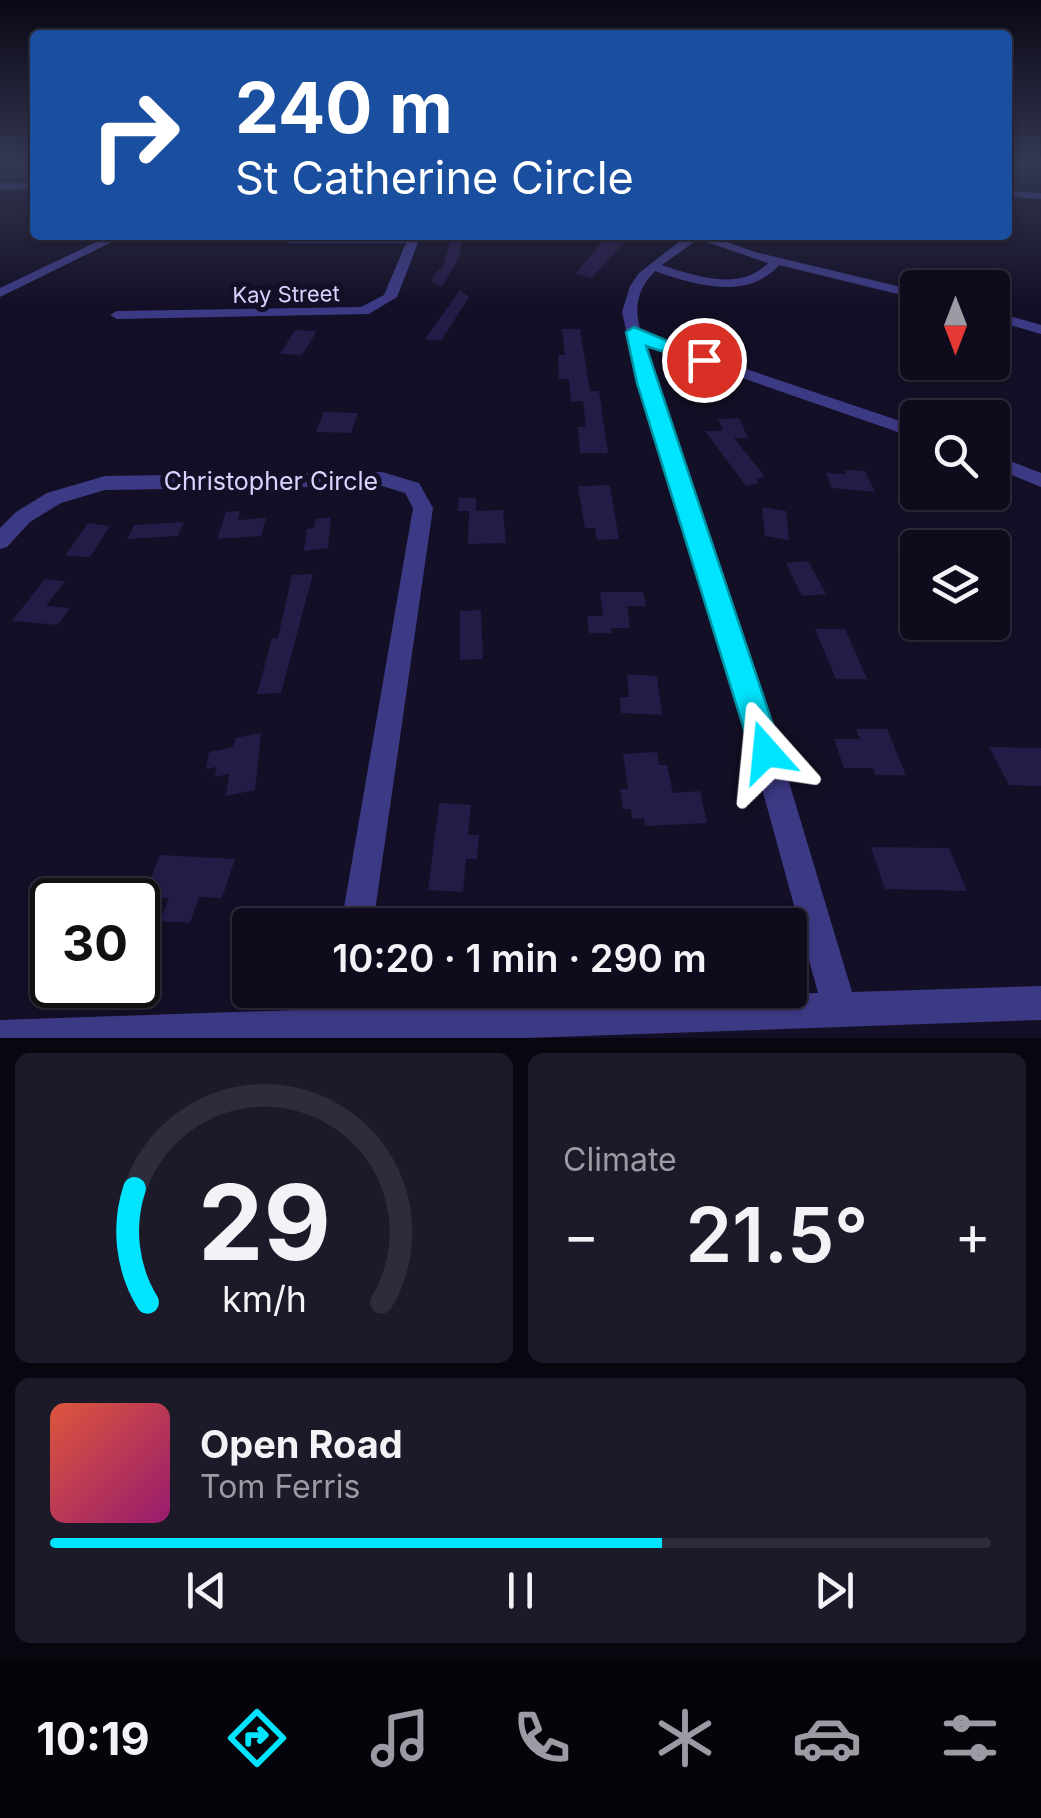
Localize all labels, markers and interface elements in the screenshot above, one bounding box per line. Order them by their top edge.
text: 240 m [235,65,453,150]
icon: right [70,70,200,200]
text: St Catherine Circle [235,150,634,205]
north arrow [900,270,1010,380]
map controls [900,270,1010,640]
street label: Kay Street [232,280,340,308]
pin [662,318,747,403]
icon: arrive [677,333,732,388]
button: search [900,400,1010,510]
street label: Christopher Circle [164,466,378,496]
button: layers [900,530,1010,640]
position arrow [714,700,818,804]
speed limit sign: 30 [30,878,160,1008]
text: 10:20 · 1 min · 290 m [332,935,707,981]
text: Climate [563,1140,677,1179]
text: 29 [197,1159,331,1285]
text: 21.5° [686,1189,868,1280]
text: − [563,1202,599,1268]
text: + [955,1202,991,1268]
text: km/h [222,1277,306,1321]
text: Open Road [200,1421,403,1467]
text: Tom Ferris [200,1467,360,1506]
icon: previous [179,1563,234,1618]
icon: pause [493,1563,548,1618]
icon: next [807,1563,862,1618]
icon: directions [222,1703,292,1773]
icon: music [365,1703,435,1773]
icon: phone [507,1703,577,1773]
icon: climate [650,1703,720,1773]
icon: car [792,1703,862,1773]
icon: filters [935,1703,1005,1773]
text: 10:19 [36,1711,150,1766]

